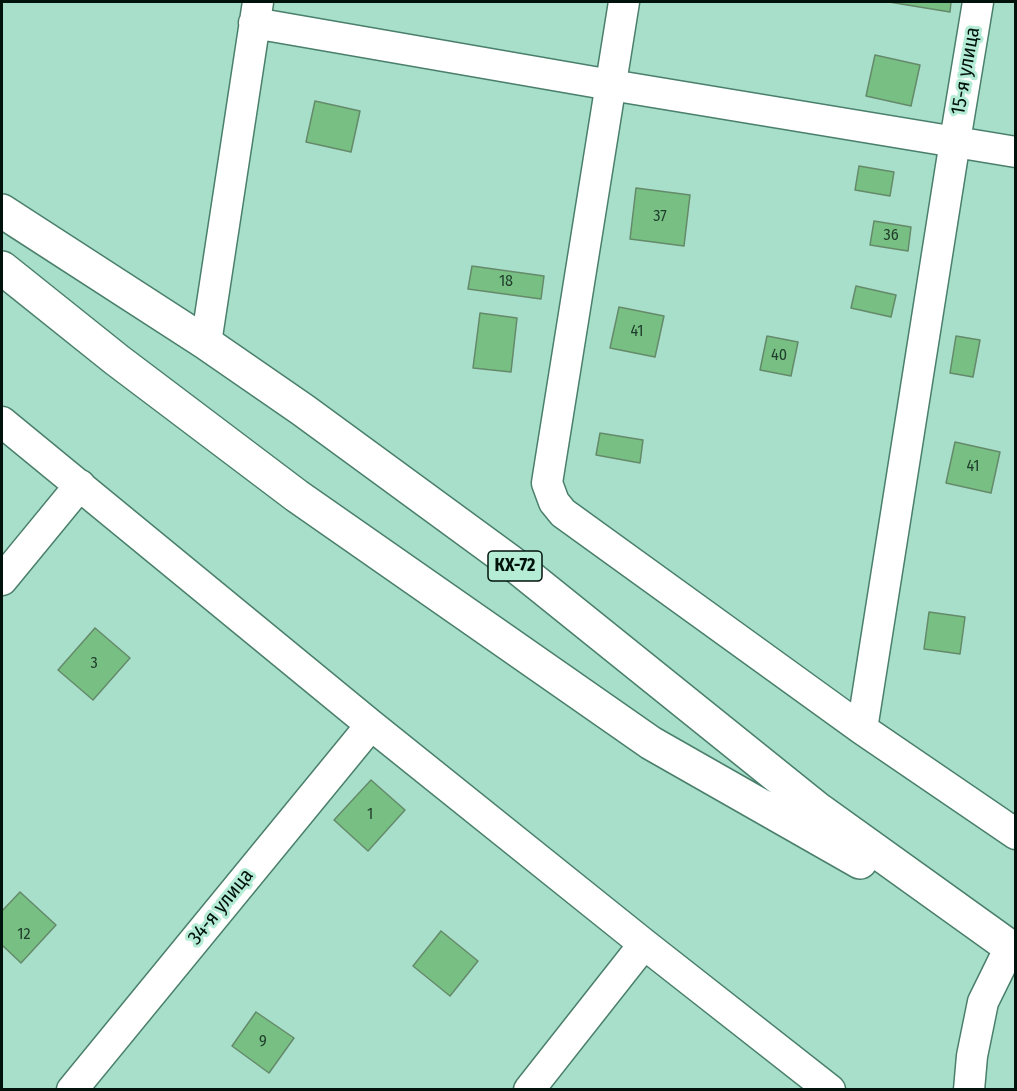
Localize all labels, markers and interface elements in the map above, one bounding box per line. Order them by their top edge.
street label: 15-я улица [946,25,986,117]
house number: 37 [653,207,667,227]
house number: 36 [883,226,899,246]
house number: 18 [499,272,513,292]
house number: 41 [630,322,644,342]
house number: 40 [771,346,787,366]
house number: 41 [966,457,980,477]
road number: КХ-72 [488,551,542,581]
house number: 3 [90,654,98,674]
house number: 1 [367,805,373,825]
street label: 34-я улица [183,864,259,950]
house number: 12 [17,925,31,945]
house number: 9 [259,1032,267,1052]

